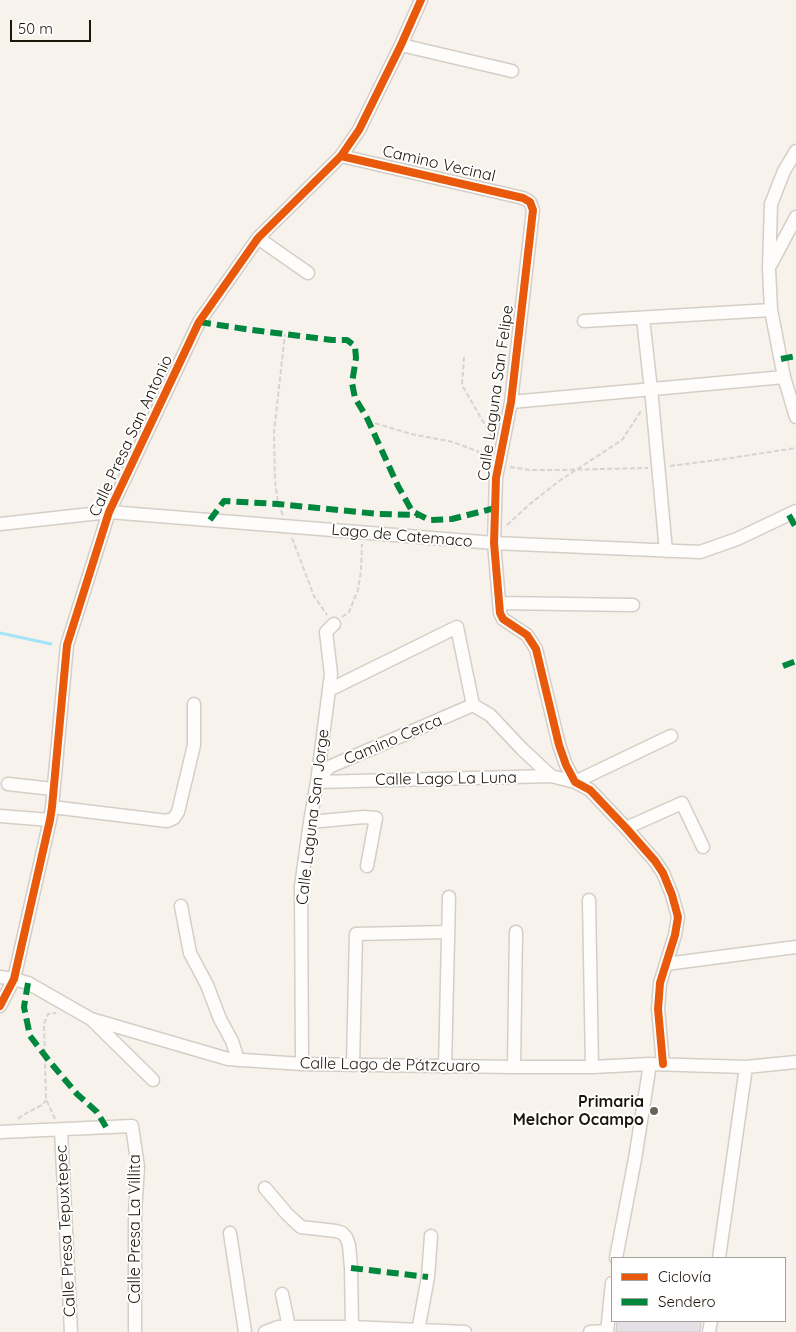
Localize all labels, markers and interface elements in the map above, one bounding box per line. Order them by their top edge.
scale bar [12,10,94,42]
text: 50 m [18,19,53,38]
street label: Camino Vecinal [381,142,497,186]
street label: Calle Laguna San Felipe [474,304,518,482]
street label: Calle Presa San Antonio [85,352,177,520]
street label: Lago de Catemaco [331,520,473,552]
street label: Camino Cerca [341,711,445,769]
street label: Calle Laguna San Jorge [293,728,333,906]
street label: Calle Lago La Luna [375,768,517,790]
street label: Calle Lago de Pátzcuaro [300,1054,480,1076]
place label: Primaria Melchor Ocampo [513,1092,644,1130]
marker: Primaria Melchor Ocampo [648,1105,660,1117]
street label: Calle Presa Tepuxtepec [52,1144,80,1318]
street label: Calle Presa La Villita [125,1154,145,1304]
legend [611,1257,786,1322]
text: Ciclovía [658,1267,711,1286]
text: Sendero [658,1292,716,1311]

